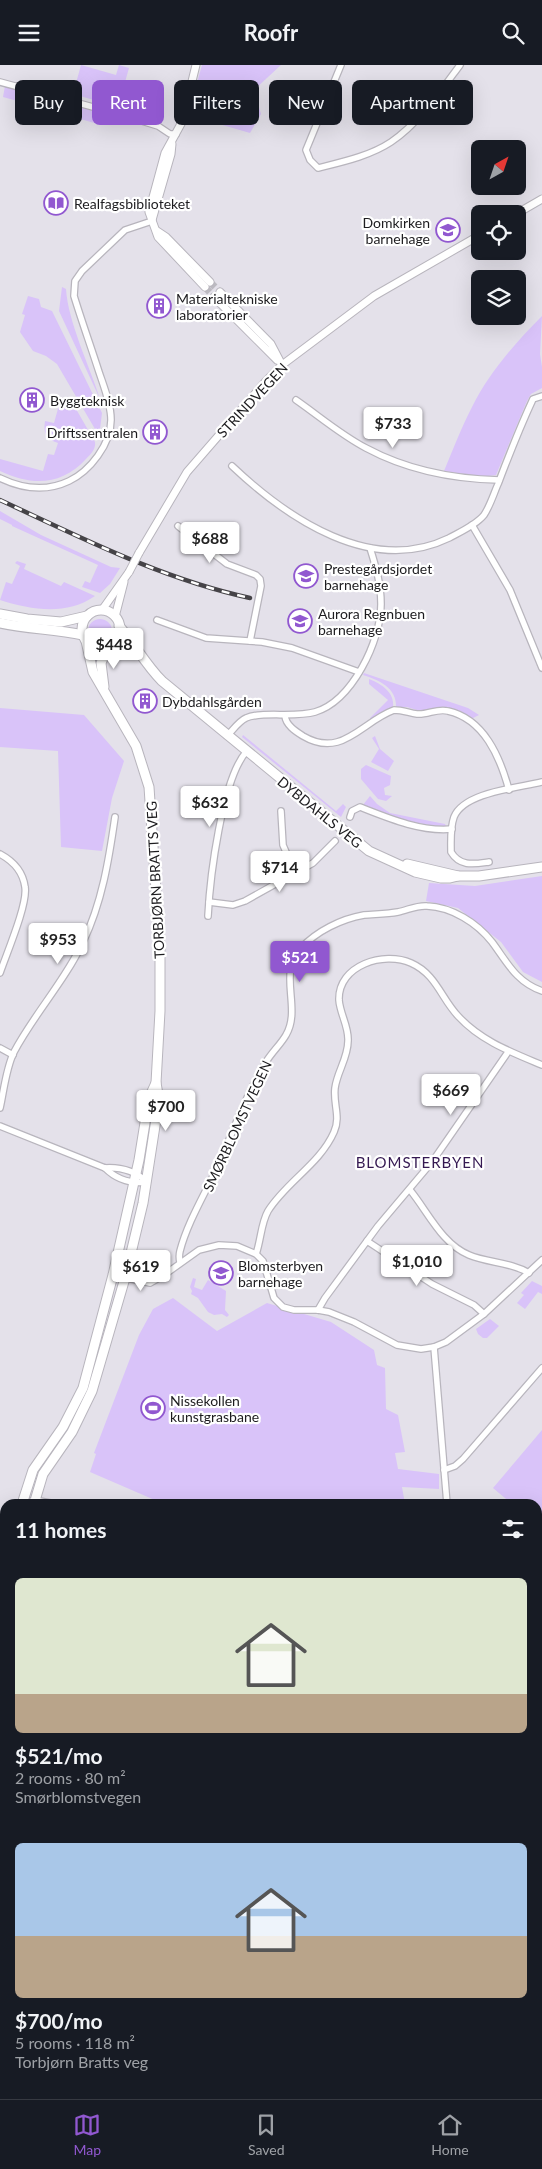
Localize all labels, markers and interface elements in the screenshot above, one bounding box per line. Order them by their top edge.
icon: menu [15,19,43,47]
text: Roofr [244,19,298,46]
icon: search [499,19,527,47]
chip: Buy [15,80,82,125]
chip: Rent [92,80,164,125]
chip: Filters [174,80,259,125]
chip: New [269,80,342,125]
chip: Apartment [352,80,473,125]
north arrow [471,140,526,195]
map controls [471,140,526,325]
library icon: Realfagsbiblioteket [43,190,69,216]
place label: Realfagsbiblioteket [74,195,190,212]
button: locate [471,205,526,260]
place label: Domkirken barnehage [363,214,430,247]
school or university icon: Domkirken barnehage [435,217,461,243]
button: layers [471,270,526,325]
place label: Materialtekniske laboratorier [176,290,278,323]
building icon: Materialtekniske laboratorier [146,293,172,319]
street label: STRINDVEGEN [213,359,291,441]
building icon: Byggteknisk [19,387,45,413]
place label: Byggteknisk [50,392,125,409]
pin: $733 [363,407,423,449]
text: $733 [374,413,412,432]
building icon: Driftssentralen [142,419,168,445]
place label: Driftssentralen [47,424,138,441]
pin: $688 [180,521,240,564]
text: $688 [191,528,229,547]
place label: Prestegårdsjordet barnehage [324,560,432,593]
school or university icon: Prestegårdsjordet barnehage [293,563,319,589]
place label: Aurora Regnbuen barnehage [318,605,425,638]
school or university icon: Aurora Regnbuen barnehage [287,608,313,634]
pin: $448 [84,627,144,670]
text: $448 [95,634,133,653]
building icon: Dybdahlsgården [132,688,158,714]
place label: Dybdahlsgården [162,693,262,710]
street label: DYBDAHLS VEG [274,773,366,851]
pin: $632 [180,785,240,828]
text: $632 [191,792,229,811]
street label: TORBJØRN BRATTS VEG [142,801,168,959]
pin: $714 [250,851,310,893]
text: $714 [261,857,299,876]
pin: $953 [28,923,88,965]
text: $953 [39,929,77,948]
pin: $521 [270,941,330,983]
text: $521 [281,947,319,966]
street label: SMØRBLOMSTVEGEN [199,1058,275,1194]
pin: $669 [421,1073,481,1116]
text: $669 [432,1080,470,1099]
pin: $700 [136,1089,196,1132]
text: $700 [147,1096,185,1115]
district label: BLOMSTERBYEN [356,1153,484,1171]
pin: $1,010 [376,1245,458,1287]
pin: $619 [111,1249,171,1292]
text: $1,010 [392,1251,442,1270]
text: $619 [122,1256,160,1275]
place label: Blomsterbyen barnehage [238,1257,323,1290]
school or university icon: Blomsterbyen barnehage [208,1260,234,1286]
place label: Nissekollen kunstgrasbane [170,1392,259,1425]
sports icon: Nissekollen kunstgrasbane [140,1395,166,1421]
icon: filters [499,1515,527,1543]
text: 11 homes [15,1517,106,1542]
icon: home [226,1610,316,1700]
text: $521/mo [15,1743,103,1768]
text: 2 rooms · 80 m² [15,1768,126,1787]
text: Smørblomstvegen [15,1787,141,1806]
icon: home [226,1875,316,1965]
text: $700/mo [15,2008,103,2033]
text: 5 rooms · 118 m² [15,2033,135,2052]
text: Torbjørn Bratts veg [15,2052,148,2071]
tab: Map [73,2111,101,2158]
tab: Saved [248,2111,285,2158]
tab: Home [431,2111,469,2158]

